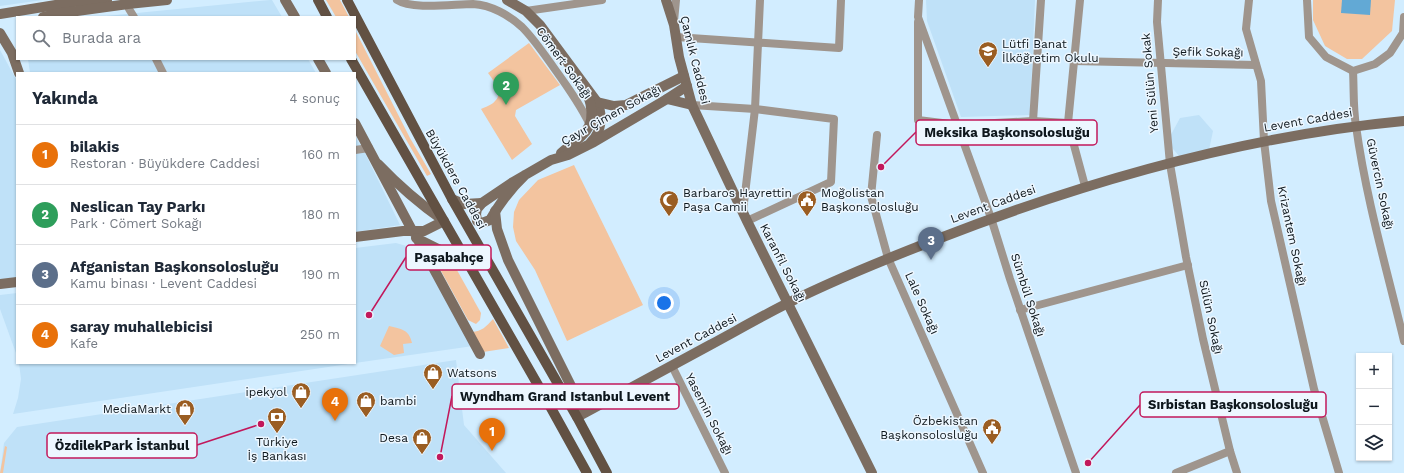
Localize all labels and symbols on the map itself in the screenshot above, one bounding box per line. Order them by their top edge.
street label: Çamlık Caddesi [677,14,713,106]
street label: Cömert Sokağı [533,24,595,102]
street label: Yeni Sülün Sokak [1139,32,1161,134]
place label: Lütfi Banat İlköğretim Okulu [1002,37,1099,65]
school or university icon: Lütfi Banat İlköğretim Okulu [977,40,999,68]
street label: Şefik Sokağı [1172,44,1244,60]
pin: 2 [493,72,519,105]
street label: Çayır Çimen Sokağı [559,82,663,148]
street label: Levent Caddesi [1263,105,1353,135]
callout: Meksika Başkonsolosluğu [916,120,1097,145]
text: Meksika Başkonsolosluğu [924,125,1090,140]
street label: Büyükdere Caddesi [423,127,489,231]
street label: Güvercin Sokağı [1363,137,1397,231]
street label: Levent Caddesi [948,182,1038,226]
street label: Krizantem Sokağı [1275,185,1309,287]
place label: Barbaros Hayrettin Paşa Camii [683,186,792,214]
place label: Moğolistan Başkonsolosluğu [821,186,919,214]
mosque icon: Barbaros Hayrettin Paşa Camii [658,189,680,217]
public building icon: Moğolistan Başkonsolosluğu [796,189,818,217]
street label: Karanfil Sokağı [757,221,809,305]
pin: 3 [918,227,944,260]
callout: Paşabahçe [406,245,491,270]
text: Paşabahçe [414,250,484,265]
street label: Sümbül Sokağı [1008,252,1048,338]
street label: Lale Sokağı [902,270,942,336]
street label: Sülün Sokağı [1196,279,1226,355]
your location [654,293,674,313]
street label: Levent Caddesi [653,311,739,365]
shop icon: Watsons [422,362,444,390]
place label: Watsons [447,366,497,380]
street label: Yasemin Sokağı [682,371,736,457]
shop icon: ipekyol [290,381,312,409]
callout: Wyndham Grand Istanbul Levent [452,384,679,409]
place label: ipekyol [245,385,287,399]
pin: 4 [322,388,348,421]
text: Wyndham Grand Istanbul Levent [460,389,670,404]
shop icon: bambi [355,390,377,418]
callout: Sırbistan Başkonsolosluğu [1140,392,1326,417]
place label: bambi [380,394,416,408]
text: Sırbistan Başkonsolosluğu [1148,397,1318,412]
shop icon: MediaMarkt [174,398,196,426]
place label: MediaMarkt [103,402,171,416]
bank icon: Türkiye İş Bankası [266,406,288,434]
place label: Özbekistan Başkonsolosluğu [880,414,978,442]
public building icon: Özbekistan Başkonsolosluğu [981,417,1003,445]
pin: 1 [479,418,505,451]
shop icon: Desa [411,427,433,455]
place label: Desa [379,431,408,445]
callout: ÖzdilekPark İstanbul [47,433,197,458]
place label: Türkiye İş Bankası [248,435,306,463]
text: ÖzdilekPark İstanbul [55,437,190,453]

